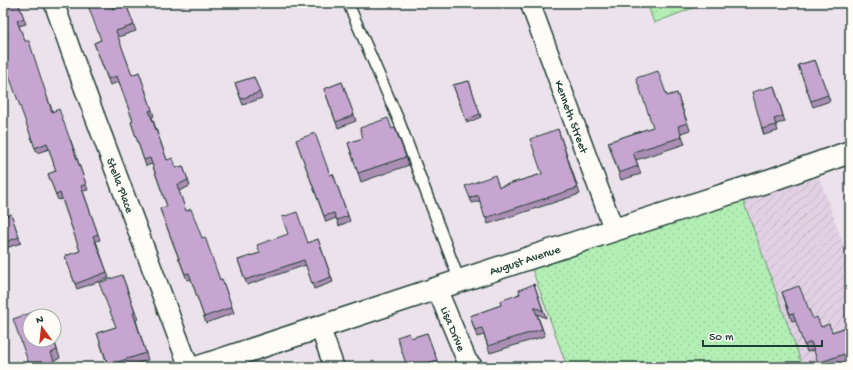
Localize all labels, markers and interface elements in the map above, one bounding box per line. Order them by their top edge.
street label: Kenneth Street [550,79,590,157]
street label: Stella Place [102,156,136,216]
street label: August Avenue [488,243,563,280]
street label: Lisa Drive [436,305,468,355]
north arrow [22,308,62,348]
text: N [35,314,45,327]
scale bar [703,322,822,348]
text: 50 m [709,331,734,345]

